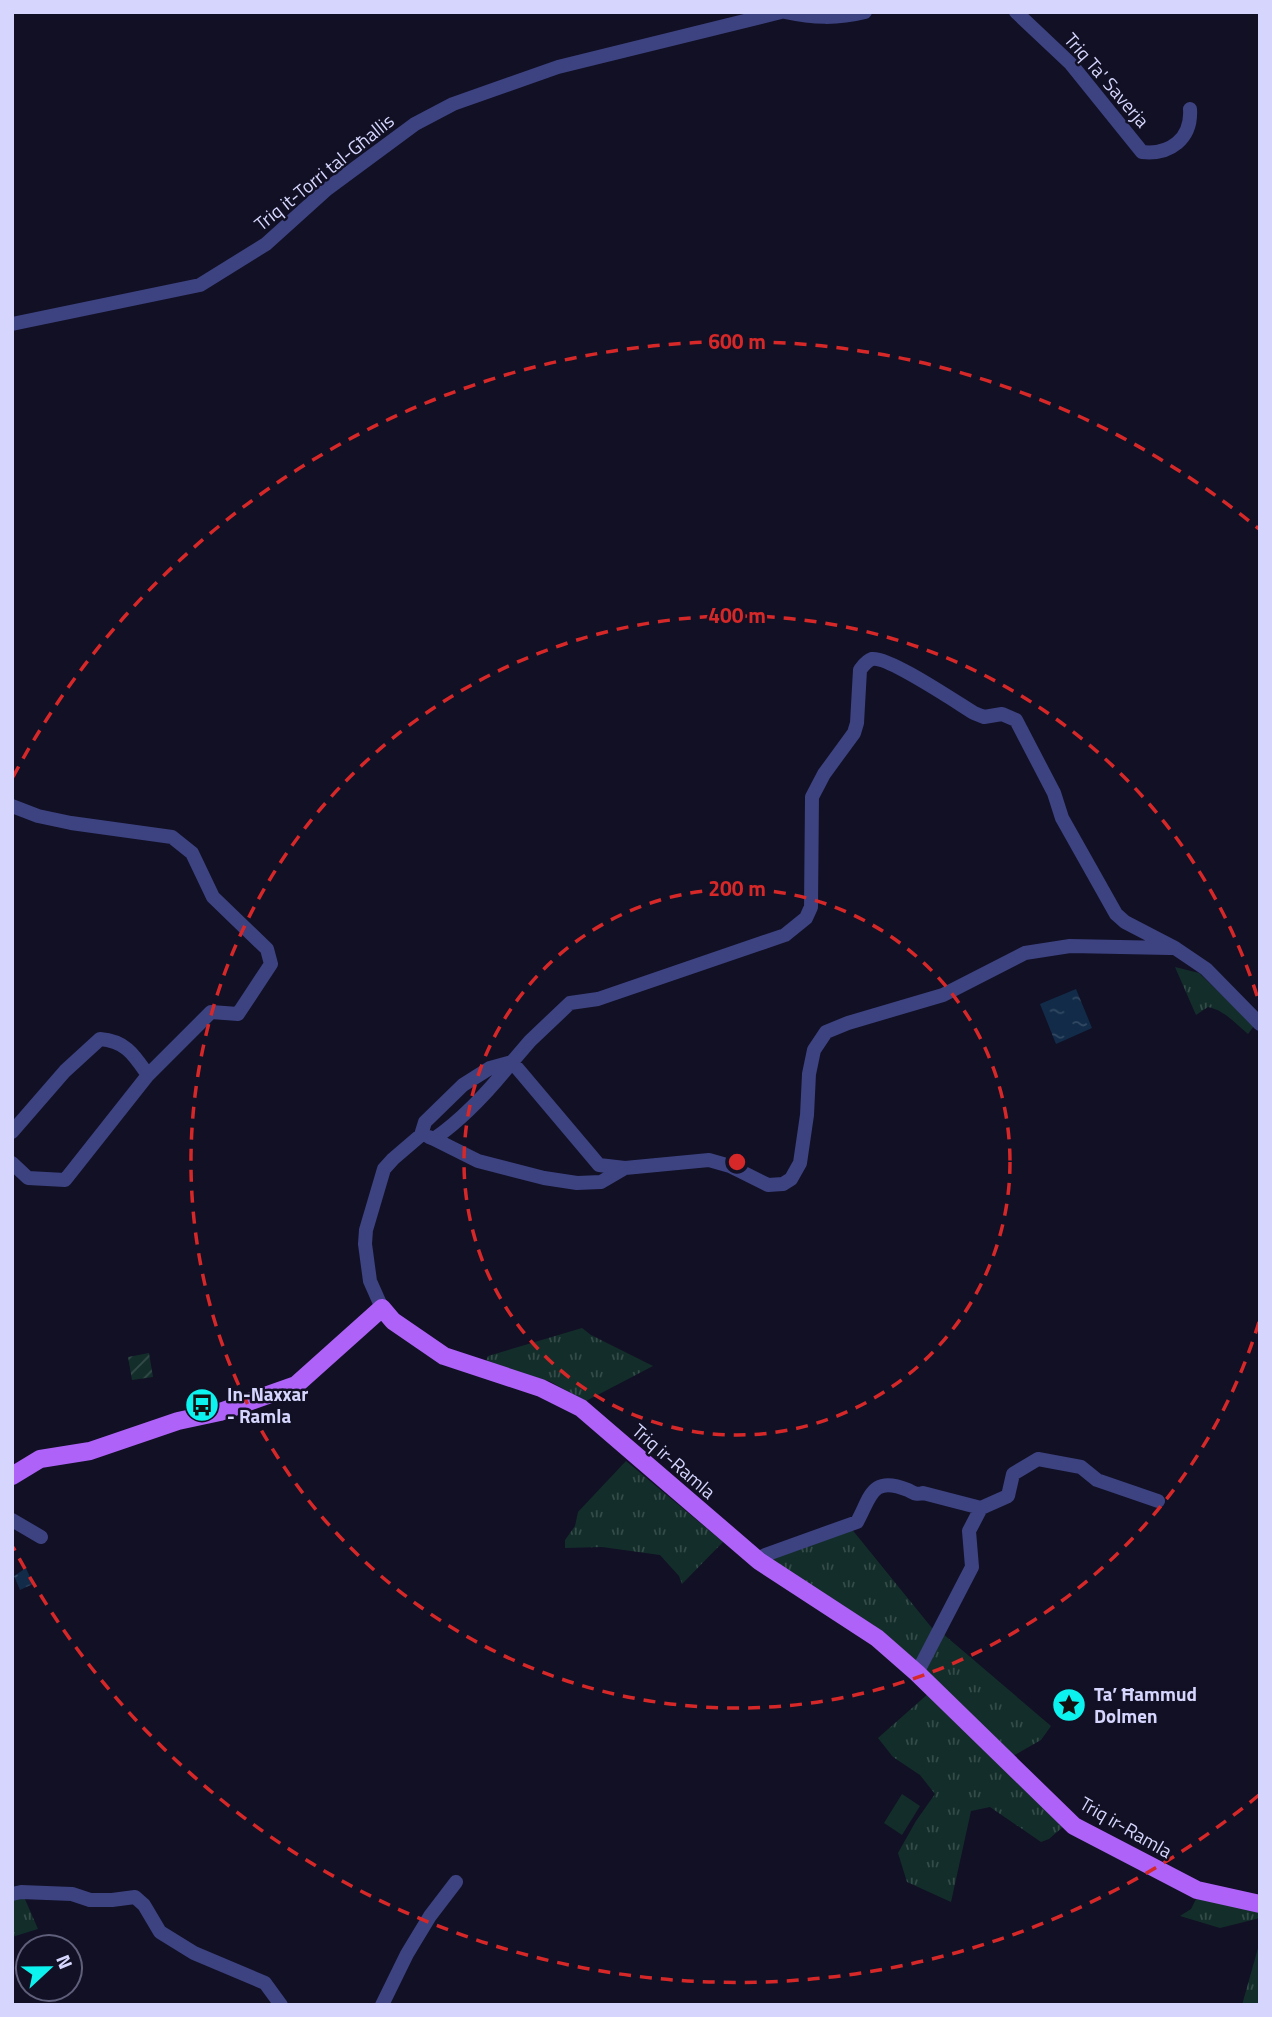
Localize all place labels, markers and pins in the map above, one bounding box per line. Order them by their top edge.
centre of rings [725,1150,749,1174]
place label: In-Naxxar - Ramla [227,1379,308,1430]
bus stop icon: In-Naxxar - Ramla [183,1386,221,1424]
place label: Ta’ Ħammud Dolmen [1094,1679,1197,1730]
place icon: Ta’ Ħammud Dolmen [1050,1686,1088,1724]

